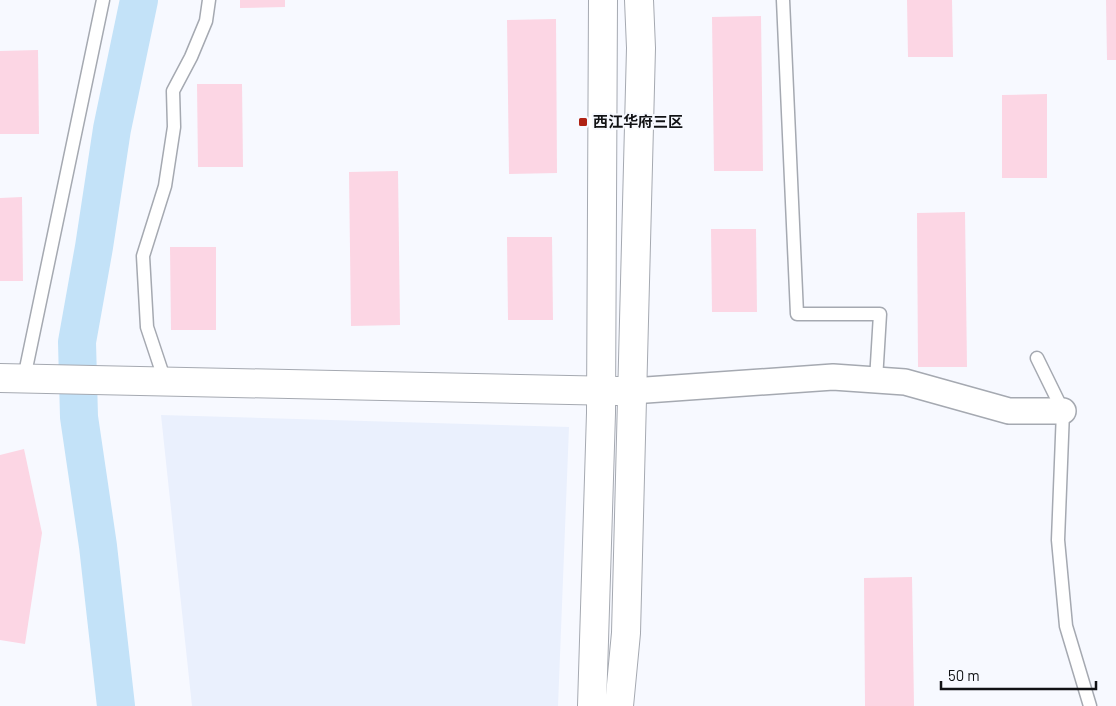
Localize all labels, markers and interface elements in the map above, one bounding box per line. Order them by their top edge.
place label: 西江华府三区 [593,112,683,130]
marker: 西江华府三区 [577,116,589,128]
scale bar [941,658,1096,690]
text: 50 m [948,666,980,684]

